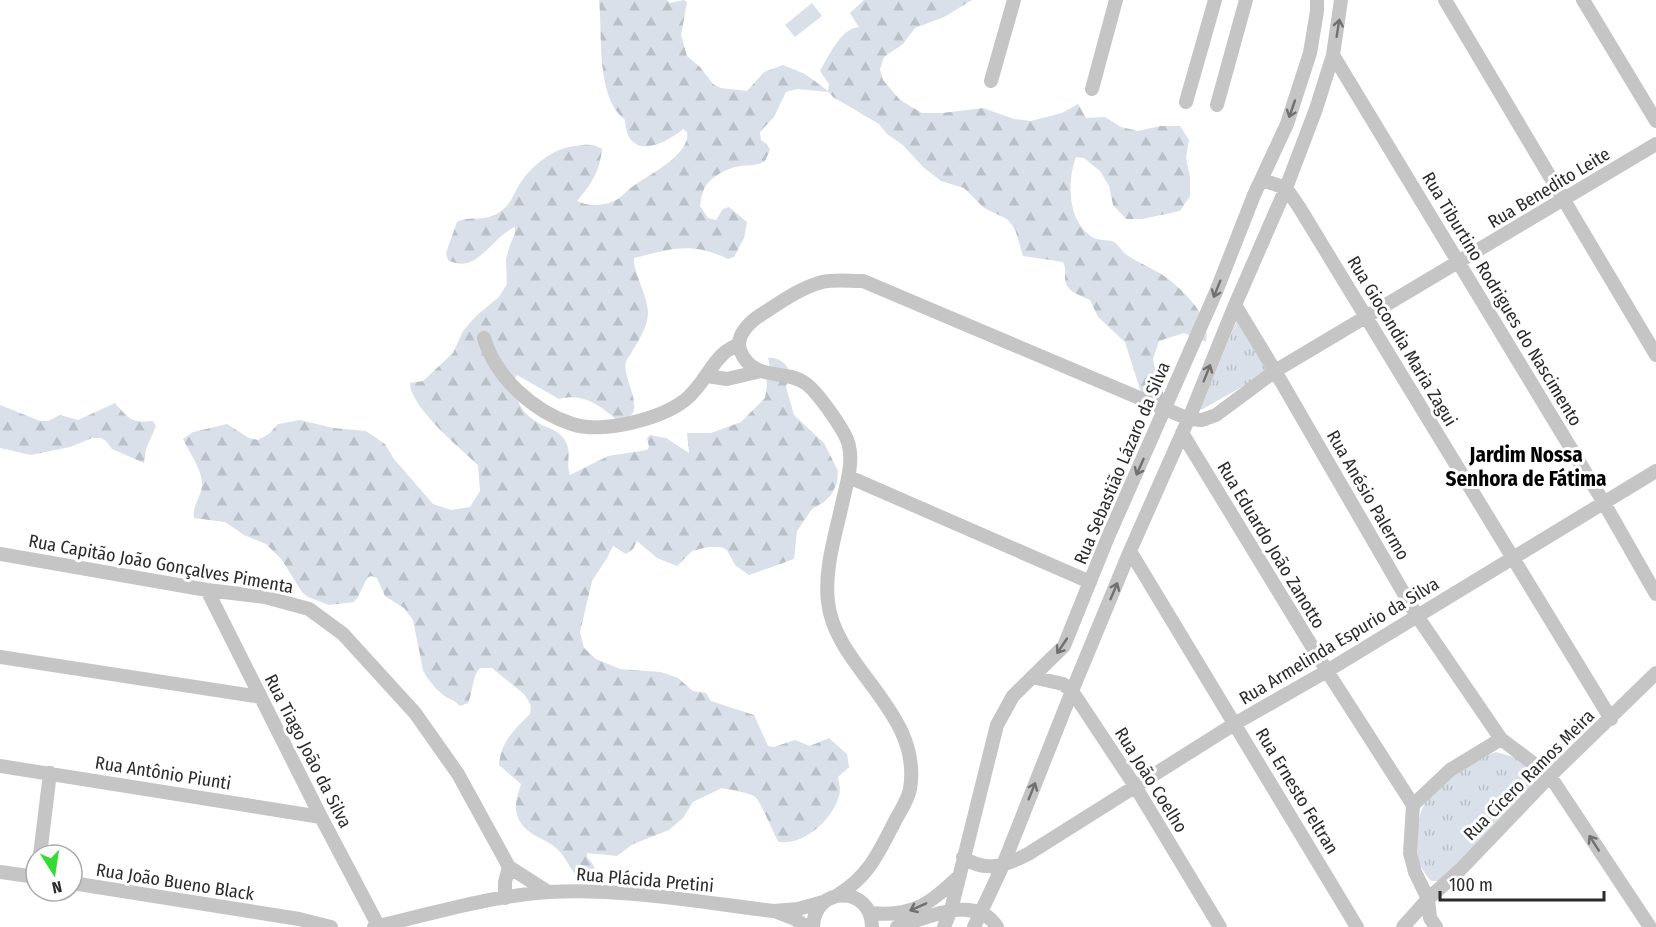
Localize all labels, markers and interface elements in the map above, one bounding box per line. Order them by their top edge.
one-way arrow [1332,18,1343,38]
one-way arrow [1286,99,1297,118]
street label: Rua Benedito Leite [1484,143,1614,233]
street label: Rua Tiburtino Rodrigues do Nascimento [1417,168,1587,430]
street label: Rua Giocondia Maria Zagui [1342,252,1462,430]
one-way arrow [1211,279,1222,297]
street label: Rua Sebastião Lázaro da Silva [1069,358,1175,568]
one-way arrow [1202,364,1213,383]
street label: Rua Anésio Palermo [1322,426,1414,564]
district label: Jardim Nossa Senhora de Fátima [1446,442,1606,492]
street label: Rua Eduardo João Zanotto [1212,457,1330,633]
one-way arrow [1133,458,1145,476]
street label: Rua Capitão João Gonçalves Pimenta [27,530,295,598]
street label: Rua Armelinda Espurio da Silva [1235,572,1443,709]
one-way arrow [1109,582,1120,601]
one-way arrow [1055,637,1068,654]
street label: Rua Tiago João da Silva [260,670,356,832]
street label: Rua Cícero Ramos Meira [1459,705,1599,845]
street label: Rua João Coelho [1110,723,1192,837]
street label: Rua Ernesto Feltran [1251,724,1343,858]
street label: Rua Antônio Piunti [93,751,233,795]
one-way arrow [1027,782,1038,801]
one-way arrow [1588,835,1600,852]
north arrow [24,843,84,903]
street label: Rua João Bueno Black [94,859,256,905]
street label: Rua Plácida Pretini [575,863,715,897]
scale bar [1440,864,1604,902]
text: 100 m [1449,874,1493,896]
text: N [50,877,64,897]
one-way arrow [909,902,928,913]

